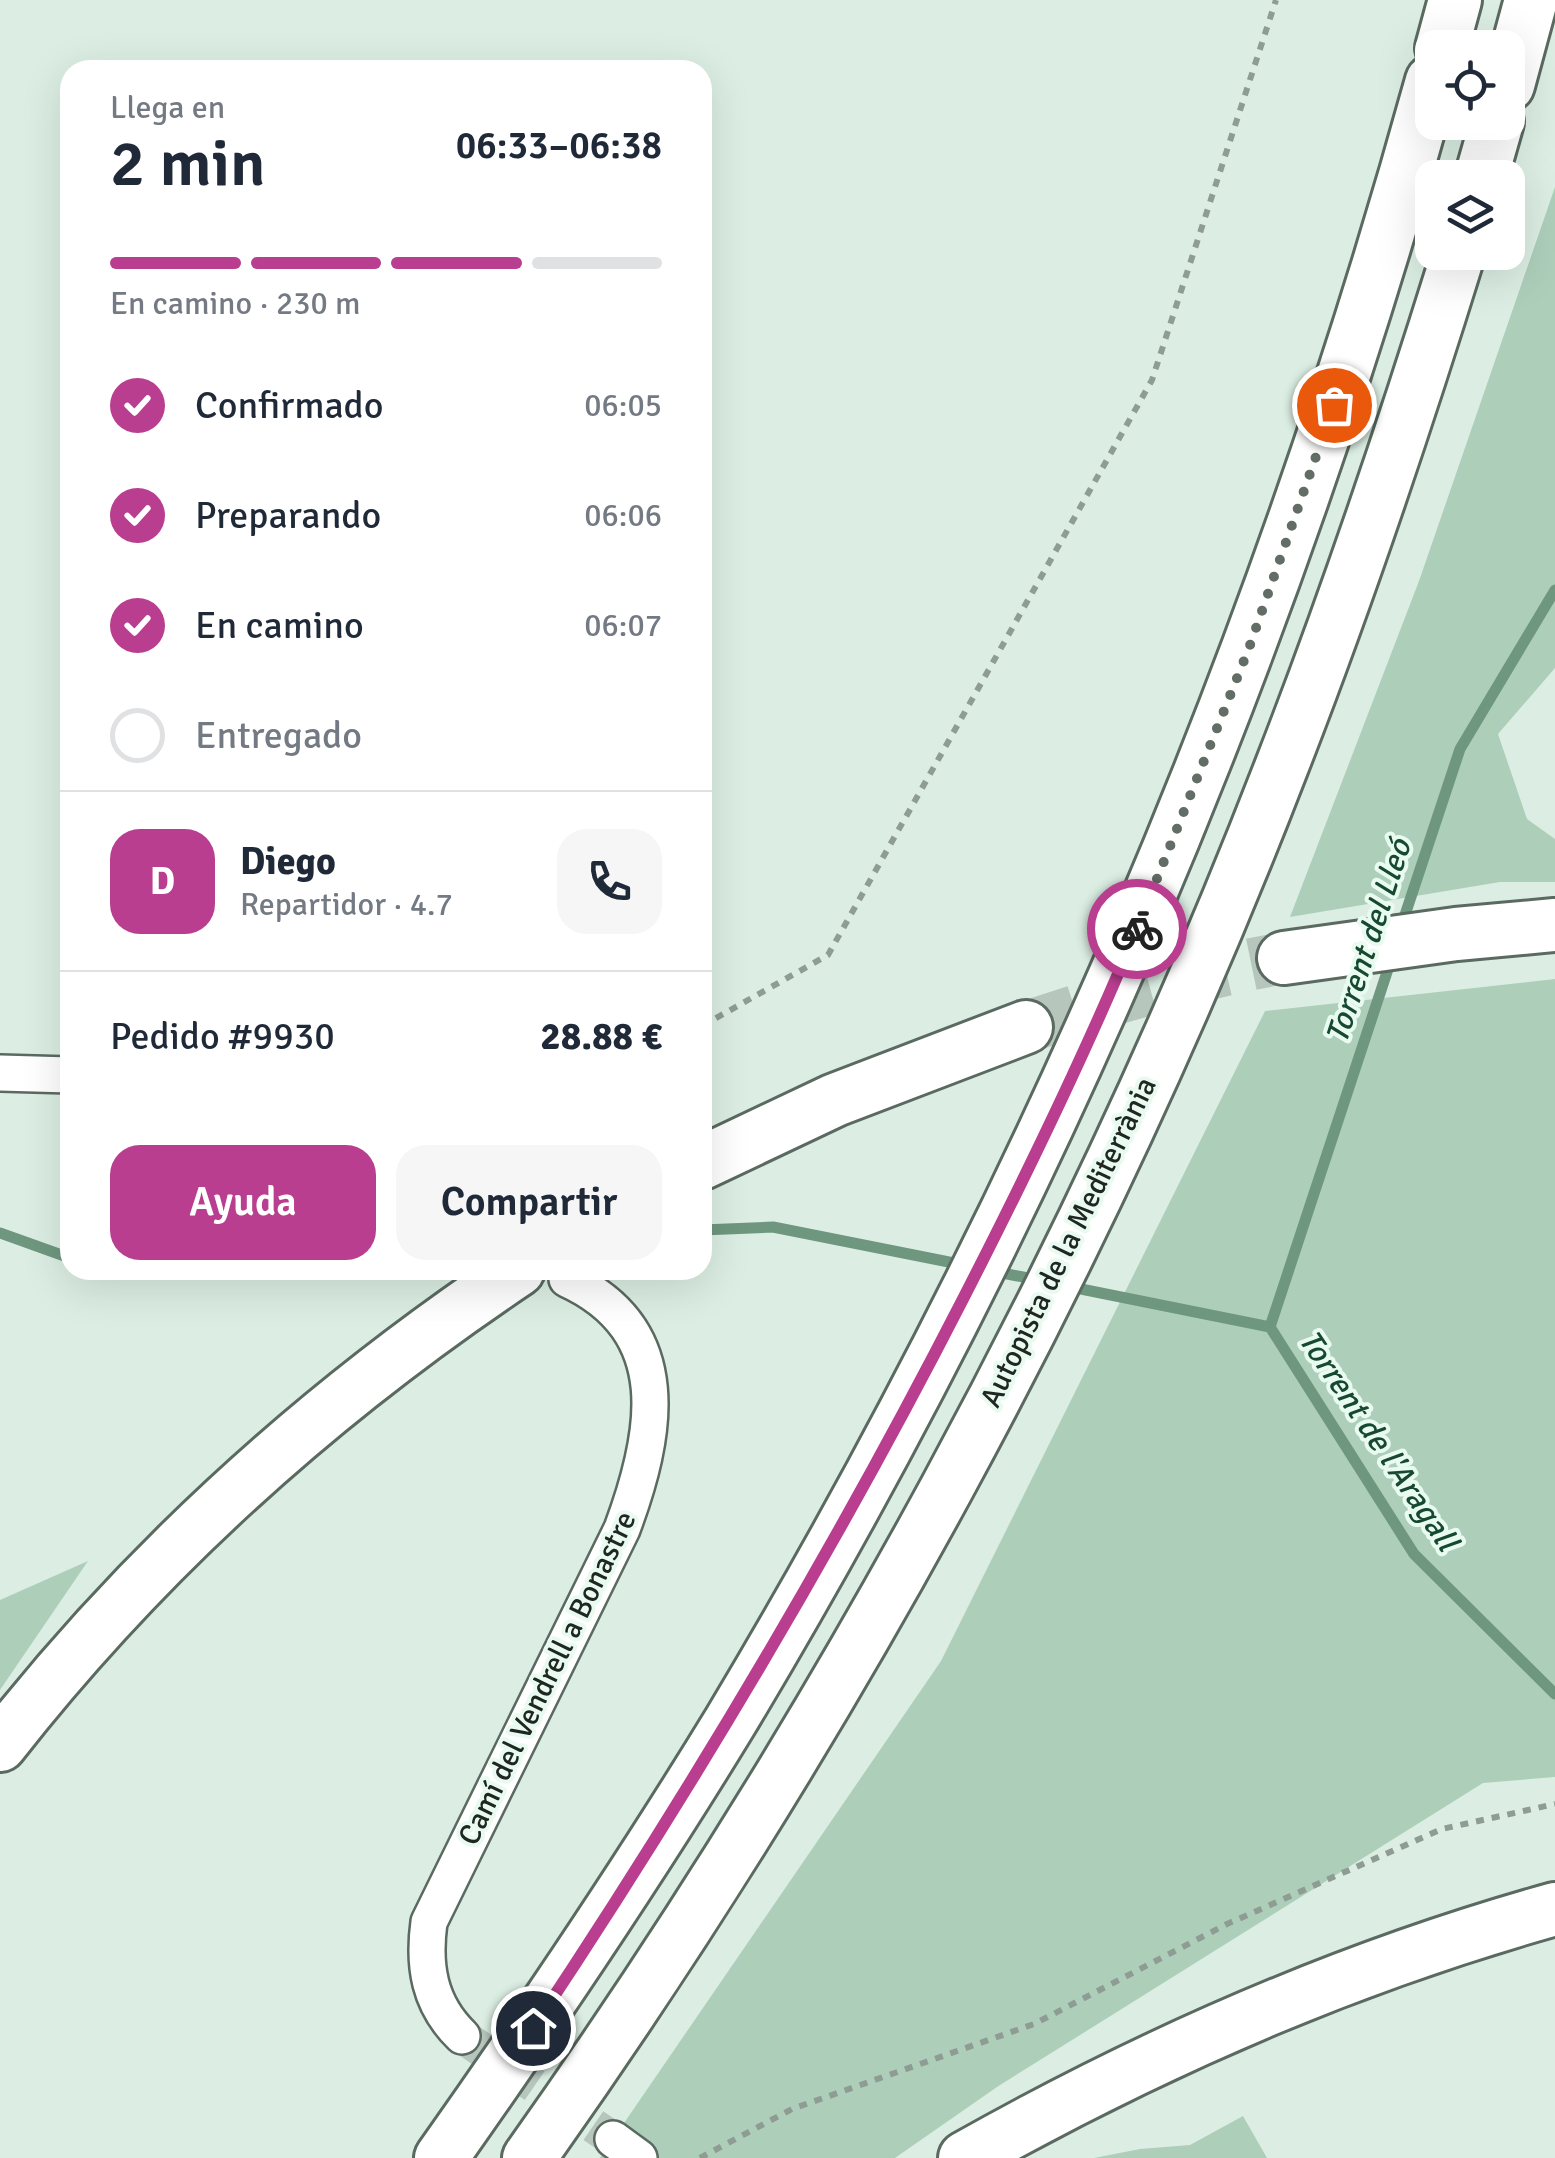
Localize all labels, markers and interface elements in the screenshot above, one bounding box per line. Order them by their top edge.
map controls [1415,30,1525,270]
button: locate [1415,30,1525,140]
text: Llega en [110,88,225,127]
text: 06:33–06:38 [456,122,662,169]
text: 2 min [110,124,266,204]
button: layers [1415,160,1525,270]
text: En camino · 230 m [110,284,360,323]
pin [1292,363,1377,448]
icon: check [110,378,165,433]
icon: bag [1307,378,1362,433]
text: Confirmado [195,382,384,429]
text: 06:05 [584,386,662,425]
icon: check [110,488,165,543]
text: Preparando [195,492,381,539]
text: 06:06 [584,496,662,535]
icon: check [110,598,165,653]
text: En camino [195,602,364,649]
text: 06:07 [584,606,662,645]
text: Entregado [195,712,362,759]
button: phone [557,829,662,934]
water label: Torrent del Lleó [1317,832,1420,1048]
text: Diego [240,838,336,885]
text: D [150,858,175,905]
courier [1087,879,1187,979]
text: Repartidor · 4.7 [240,885,453,924]
icon: bike [1110,902,1165,957]
text: Pedido #9930 [110,1013,335,1060]
text: 28.88 € [540,1013,662,1060]
street label: Autopista de la Mediterrània [972,1071,1165,1413]
button: Ayuda [110,1145,376,1260]
button: Compartir [396,1145,662,1260]
water label: Torrent de l'Aragall [1290,1322,1468,1560]
street label: Camí del Vendrell a Bonastre [450,1505,644,1851]
pin [491,1986,576,2071]
icon: home [506,2001,561,2056]

